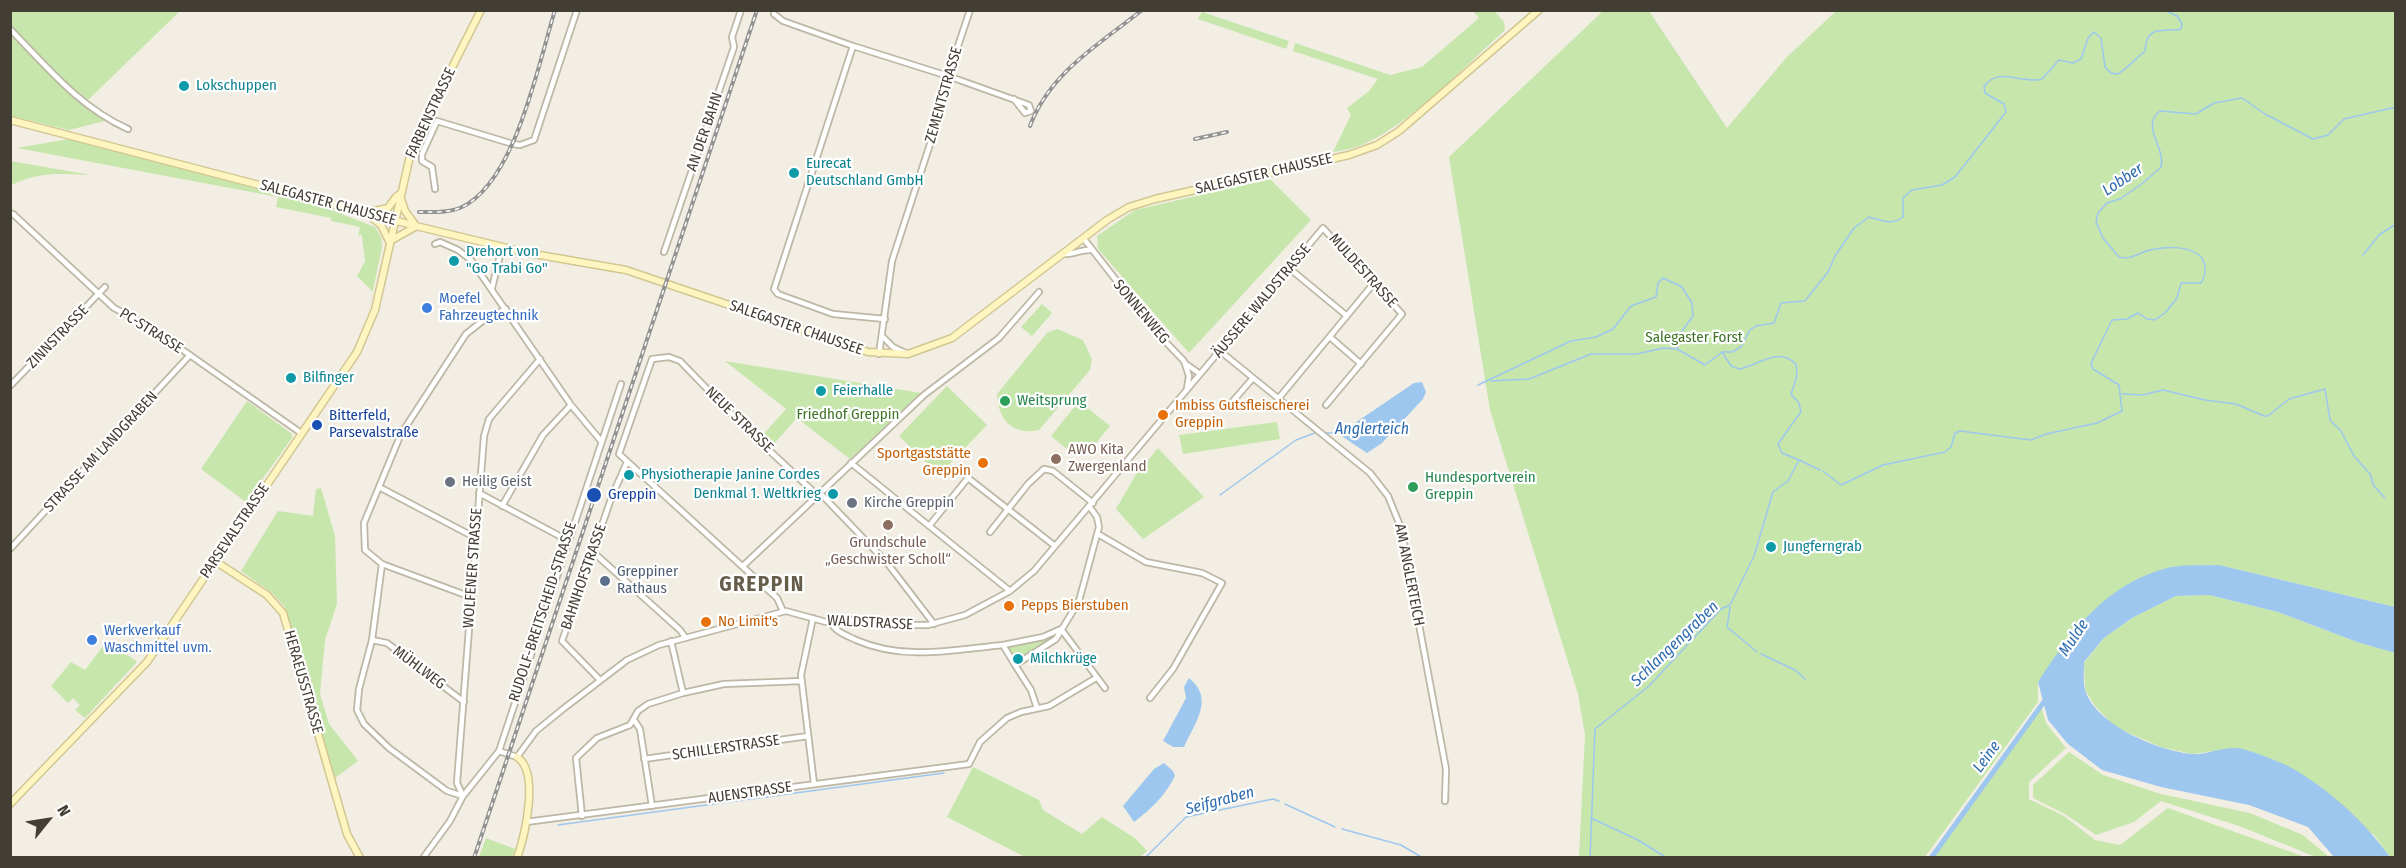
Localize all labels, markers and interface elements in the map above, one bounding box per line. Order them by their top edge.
street label: ZEMENTSTRASSE [922,45,966,145]
street label: FARBENSTRASSE [402,65,460,161]
place label: Lokschuppen [196,77,277,95]
marker: Lokschuppen [177,79,191,93]
street label: AN DER BAHN [683,90,727,174]
street label: SALEGASTER CHAUSSEE [1194,149,1334,199]
place label: Eurecat Deutschland GmbH [806,155,924,190]
water label: Lobber [2099,159,2147,201]
marker: Eurecat Deutschland GmbH [787,166,801,180]
street label: SALEGASTER CHAUSSEE [258,176,398,230]
street label: MULDESTRASSE [1325,230,1401,312]
street label: ÄUSSERE WALDSTRASSE [1209,240,1315,362]
place label: Drehort von "Go Trabi Go" [466,243,548,278]
marker: Drehort von "Go Trabi Go" [447,254,461,268]
street label: SONNENWEG [1109,276,1173,348]
place label: Moefel Fahrzeugtechnik [439,290,538,325]
street label: SALEGASTER CHAUSSEE [727,297,865,359]
marker: Moefel Fahrzeugtechnik [420,301,434,315]
street label: ZINNSTRASSE [23,302,93,372]
street label: PC-STRASSE [116,304,186,358]
park label: Salegaster Forst [1645,329,1743,347]
place label: Bilfinger [303,369,354,387]
marker: Bilfinger [284,371,298,385]
place label: Feierhalle [833,382,893,400]
street label: NEUE STRASSE [701,383,777,457]
marker: Feierhalle [814,384,828,398]
street label: STRASSE AM LANDGRABEN [40,388,162,516]
place label: Weitsprung [1017,392,1087,410]
marker: Weitsprung [998,394,1012,408]
place label: Imbiss Gutsfleischerei Greppin [1175,397,1310,432]
park label: Friedhof Greppin [797,406,899,424]
place label: Bitterfeld, Parsevalstraße [329,407,419,442]
marker: Imbiss Gutsfleischerei Greppin [1156,408,1170,422]
marker: Bitterfeld, Parsevalstraße [310,418,324,432]
water label: Anglerteich [1335,420,1409,440]
place label: AWO Kita Zwergenland [1068,441,1146,476]
place label: Sportgaststätte Greppin [877,445,971,480]
marker: AWO Kita Zwergenland [1049,452,1063,466]
marker: Sportgaststätte Greppin [976,456,990,470]
place label: Physiotherapie Janine Cordes [641,466,820,484]
marker: Physiotherapie Janine Cordes [622,468,636,482]
place label: Hundesportverein Greppin [1425,469,1536,504]
place label: Heilig Geist [462,473,532,491]
marker: Heilig Geist [443,475,457,489]
street label: PARSEVALSTRASSE [197,480,273,582]
marker: Hundesportverein Greppin [1406,480,1420,494]
place label: Denkmal 1. Weltkrieg [693,485,821,503]
marker: Greppin [585,486,603,504]
place label: Greppin [608,486,656,504]
marker: Denkmal 1. Weltkrieg [826,487,840,501]
place label: Kirche Greppin [864,494,954,512]
marker: Kirche Greppin [845,496,859,510]
street label: WOLFENER STRASSE [460,507,486,629]
marker: Grundschule „Geschwister Scholl“ [881,518,895,532]
street label: RUDOLF-BREITSCHEID-STRASSE [505,520,581,704]
street label: BAHNHOFSTRASSE [557,522,611,632]
street label: AM ANGLERTEICH [1390,522,1428,628]
place label: Grundschule „Geschwister Scholl“ [825,534,951,569]
place label: Jungferngrab [1783,538,1862,556]
marker: Jungferngrab [1764,540,1778,554]
place label: Greppiner Rathaus [617,563,678,598]
district label: GREPPIN [719,572,805,598]
marker: Greppiner Rathaus [598,574,612,588]
place label: Pepps Bierstuben [1021,597,1129,615]
water label: Schlangengraben [1627,597,1723,691]
marker: Pepps Bierstuben [1002,599,1016,613]
street label: WALDSTRASSE [826,612,914,634]
place label: No Limit's [718,613,778,631]
marker: No Limit's [699,615,713,629]
water label: Mulde [2055,616,2093,660]
place label: Werkverkauf Waschmittel uvm. [104,622,212,657]
street label: HERAEUSSTRASSE [280,628,326,736]
marker: Werkverkauf Waschmittel uvm. [85,633,99,647]
street label: MÜHLWEG [389,642,449,694]
place label: Milchkrüge [1030,650,1097,668]
marker: Milchkrüge [1011,652,1025,666]
street label: SCHILLERSTRASSE [671,732,781,764]
water label: Leine [1969,738,2005,776]
street label: AUENSTRASSE [707,778,793,808]
water label: Seifgraben [1184,783,1256,819]
north arrow [18,790,78,850]
text: N [53,802,75,820]

